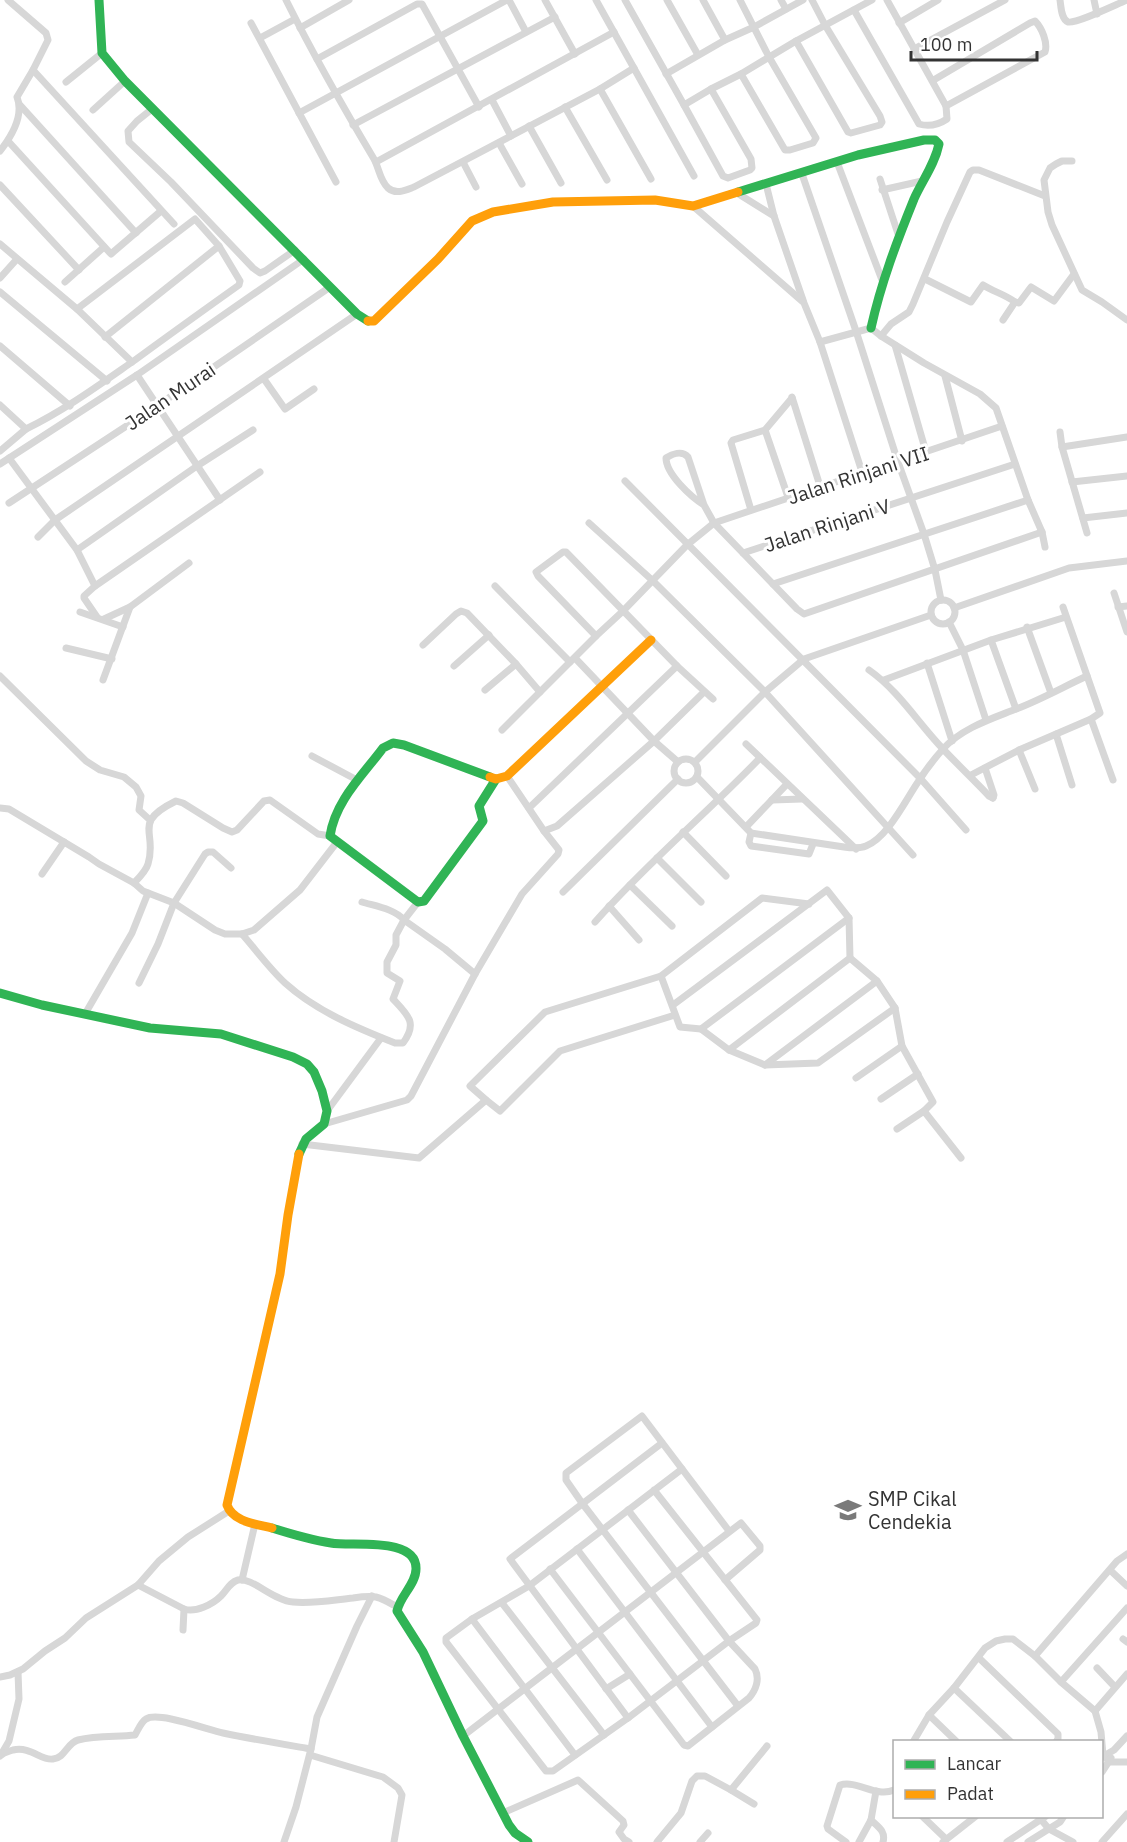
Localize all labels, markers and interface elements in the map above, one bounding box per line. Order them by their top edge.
scale bar [911,24,1037,62]
text: 100 m [920,33,972,56]
street label: Jalan Murai [119,356,221,436]
street label: Jalan Rinjani VII [784,439,932,511]
street label: Jalan Rinjani V [760,492,894,558]
place label: SMP Cikal Cendekia [868,1485,957,1535]
school or university icon: SMP Cikal Cendekia [833,1495,863,1525]
legend [893,1740,1103,1818]
text: Lancar [947,1752,1002,1775]
text: Padat [947,1782,994,1805]

